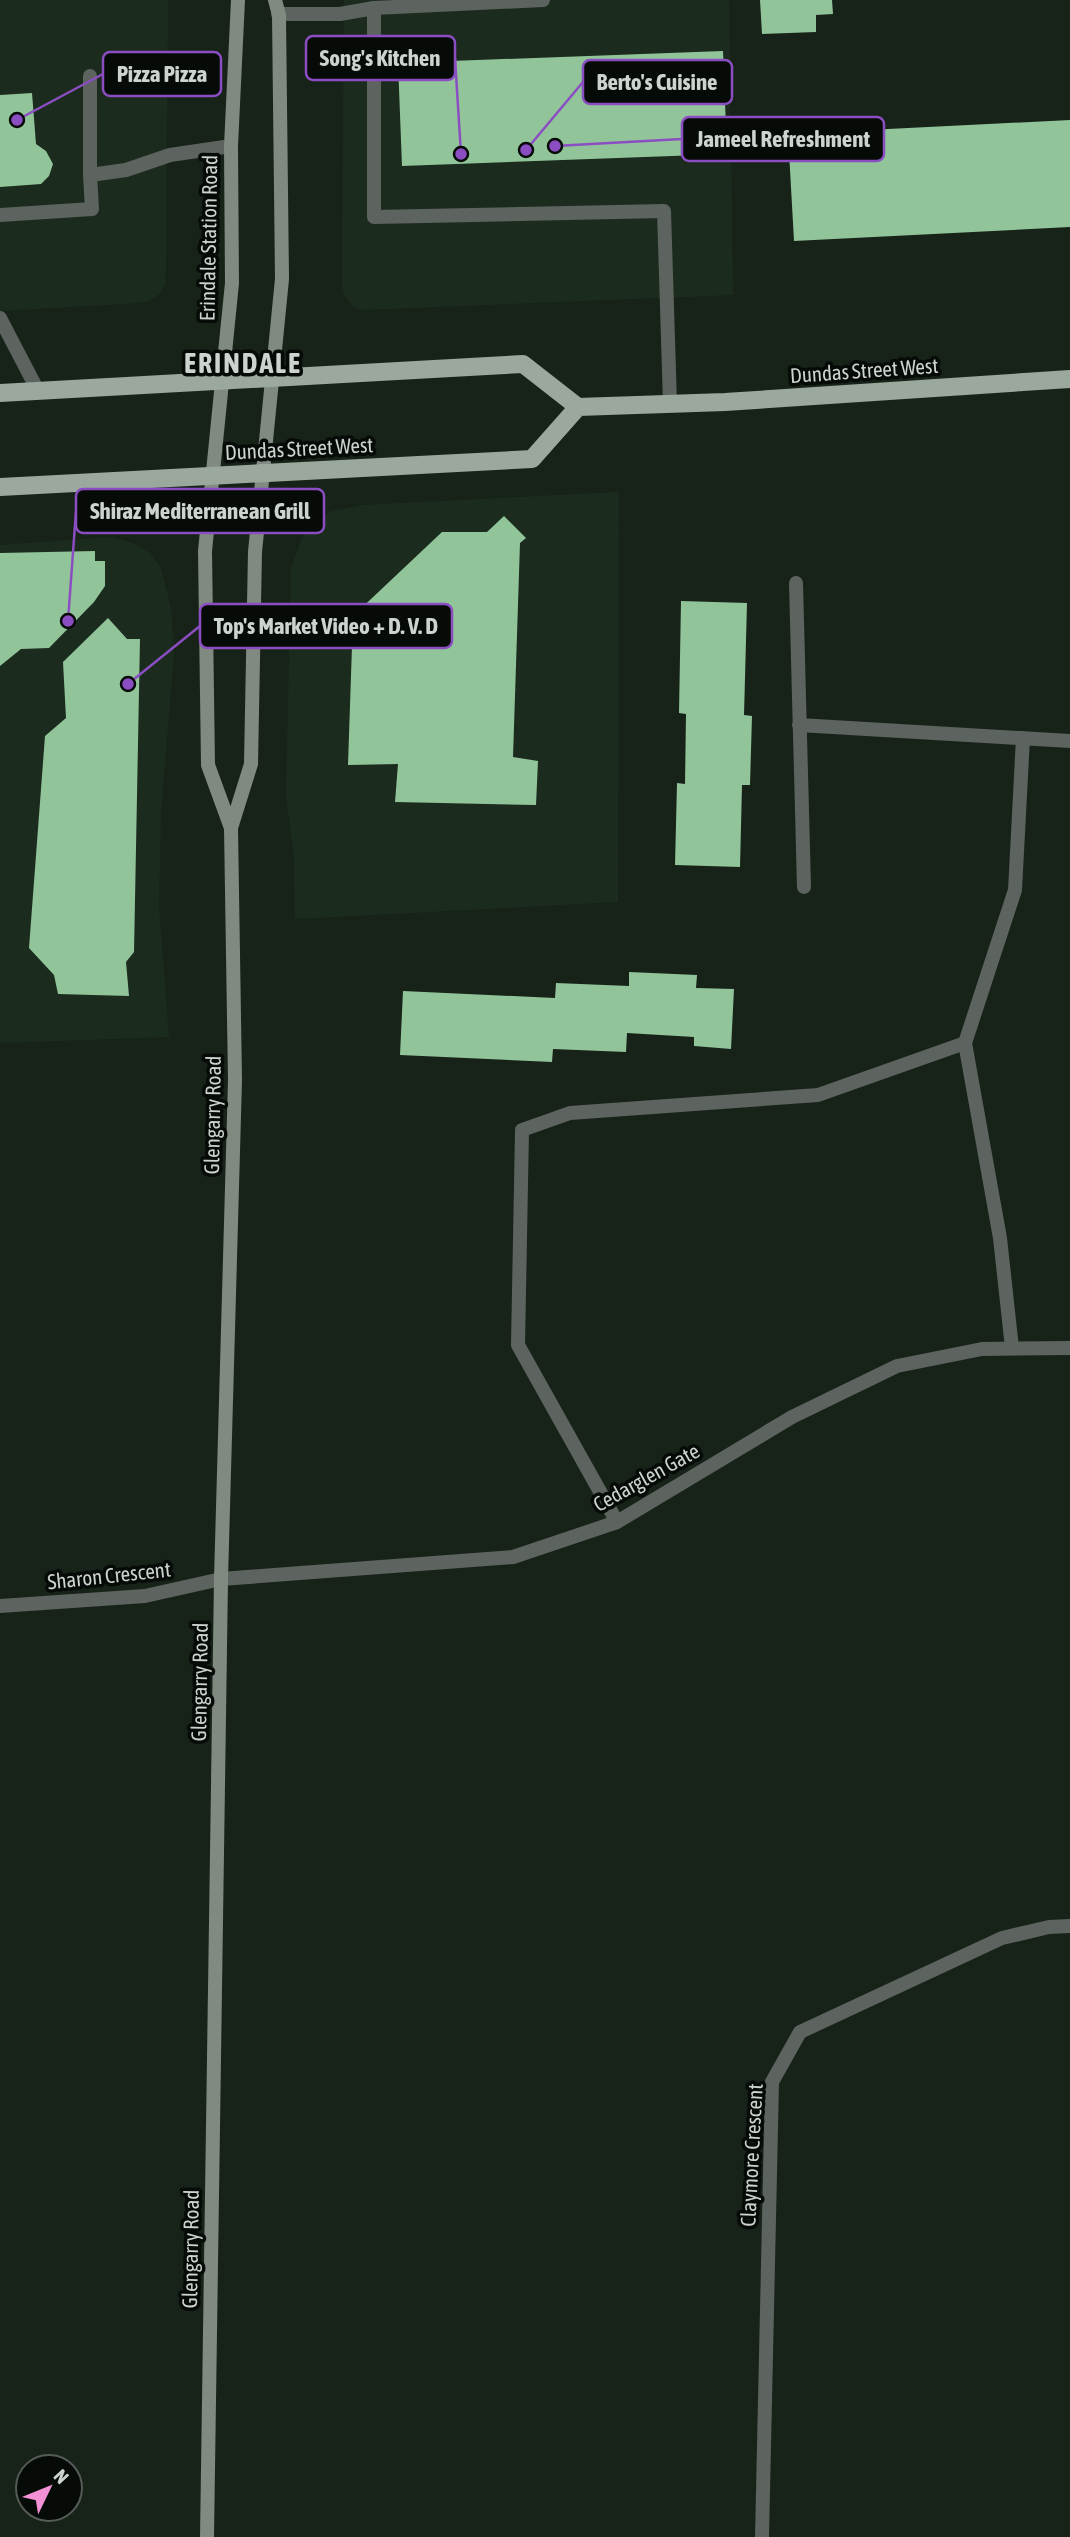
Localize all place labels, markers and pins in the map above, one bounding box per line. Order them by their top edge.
callout: Song's Kitchen [306,36,455,80]
callout: Pizza Pizza [103,52,221,96]
callout: Berto's Cuisine [583,60,732,104]
callout: Jameel Refreshment [682,117,884,161]
callout: Shiraz Mediterranean Grill [76,489,324,533]
callout: Top's Market Video + D. V. D [200,604,452,648]

